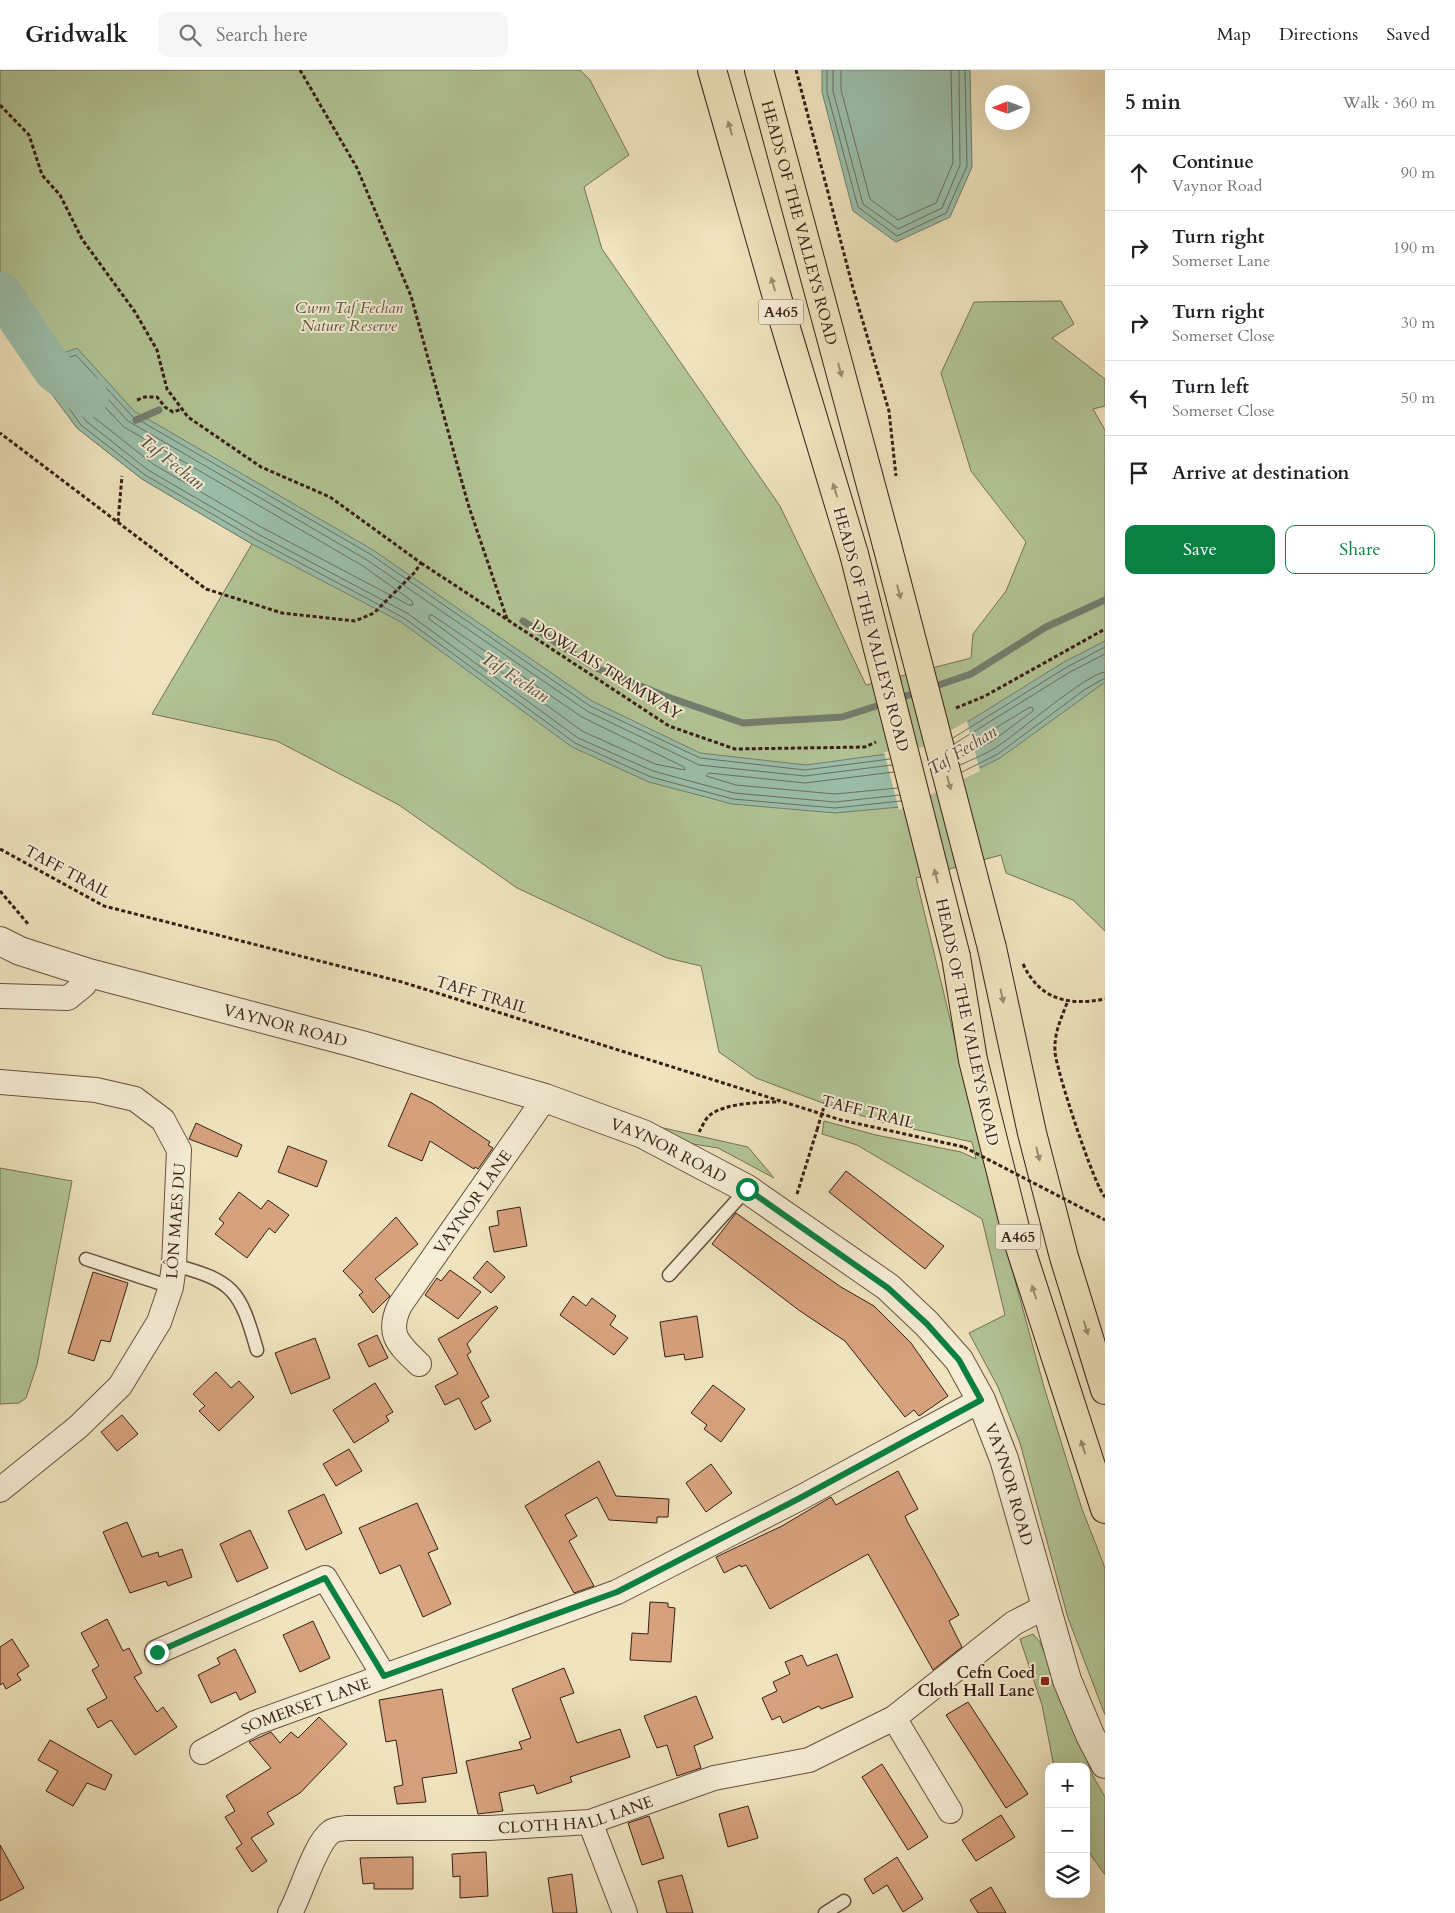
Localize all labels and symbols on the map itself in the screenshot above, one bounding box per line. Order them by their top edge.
north arrow [985,85,1030,130]
street label: HEADS OF THE VALLEYS ROAD [756,98,843,348]
one-way arrow [725,120,733,135]
one-way arrow [769,277,777,292]
park label: Cwm Taf Fechan Nature Reserve [295,297,403,337]
road number: A465 [758,300,804,324]
one-way arrow [836,363,844,378]
water label: Taf Fechan [134,429,210,496]
one-way arrow [830,483,838,498]
street label: HEADS OF THE VALLEYS ROAD [828,505,914,754]
one-way arrow [896,585,904,600]
street label: DOWLAIS TRAMWAY [527,615,686,725]
water label: Taf Fechan [476,646,554,709]
water label: Taf Fechan [923,719,1002,781]
one-way arrow [945,776,953,791]
street label: TAFF TRAIL [20,840,115,904]
one-way arrow [932,869,940,884]
street label: HEADS OF THE VALLEYS ROAD [930,896,1004,1148]
street label: TAFF TRAIL [433,971,531,1019]
one-way arrow [998,988,1006,1003]
street label: VAYNOR ROAD [221,999,350,1053]
street label: TAFF TRAIL [819,1090,917,1134]
street label: VAYNOR ROAD [607,1113,730,1188]
street label: VAYNOR LANE [429,1146,517,1259]
one-way arrow [1034,1147,1042,1162]
street label: LÔN MAES DU [161,1162,191,1280]
route start [736,1178,759,1201]
road number: A465 [996,1224,1040,1250]
one-way arrow [1030,1284,1038,1299]
one-way arrow [1082,1320,1090,1335]
street label: VAYNOR ROAD [979,1420,1038,1548]
one-way arrow [1079,1439,1086,1454]
route end [146,1641,169,1664]
place label: Cefn Coed Cloth Hall Lane [917,1662,1035,1702]
street label: SOMERSET LANE [237,1672,374,1741]
marker: Cefn Coed Cloth Hall Lane [1039,1675,1051,1687]
street label: CLOTH HALL LANE [497,1791,656,1839]

